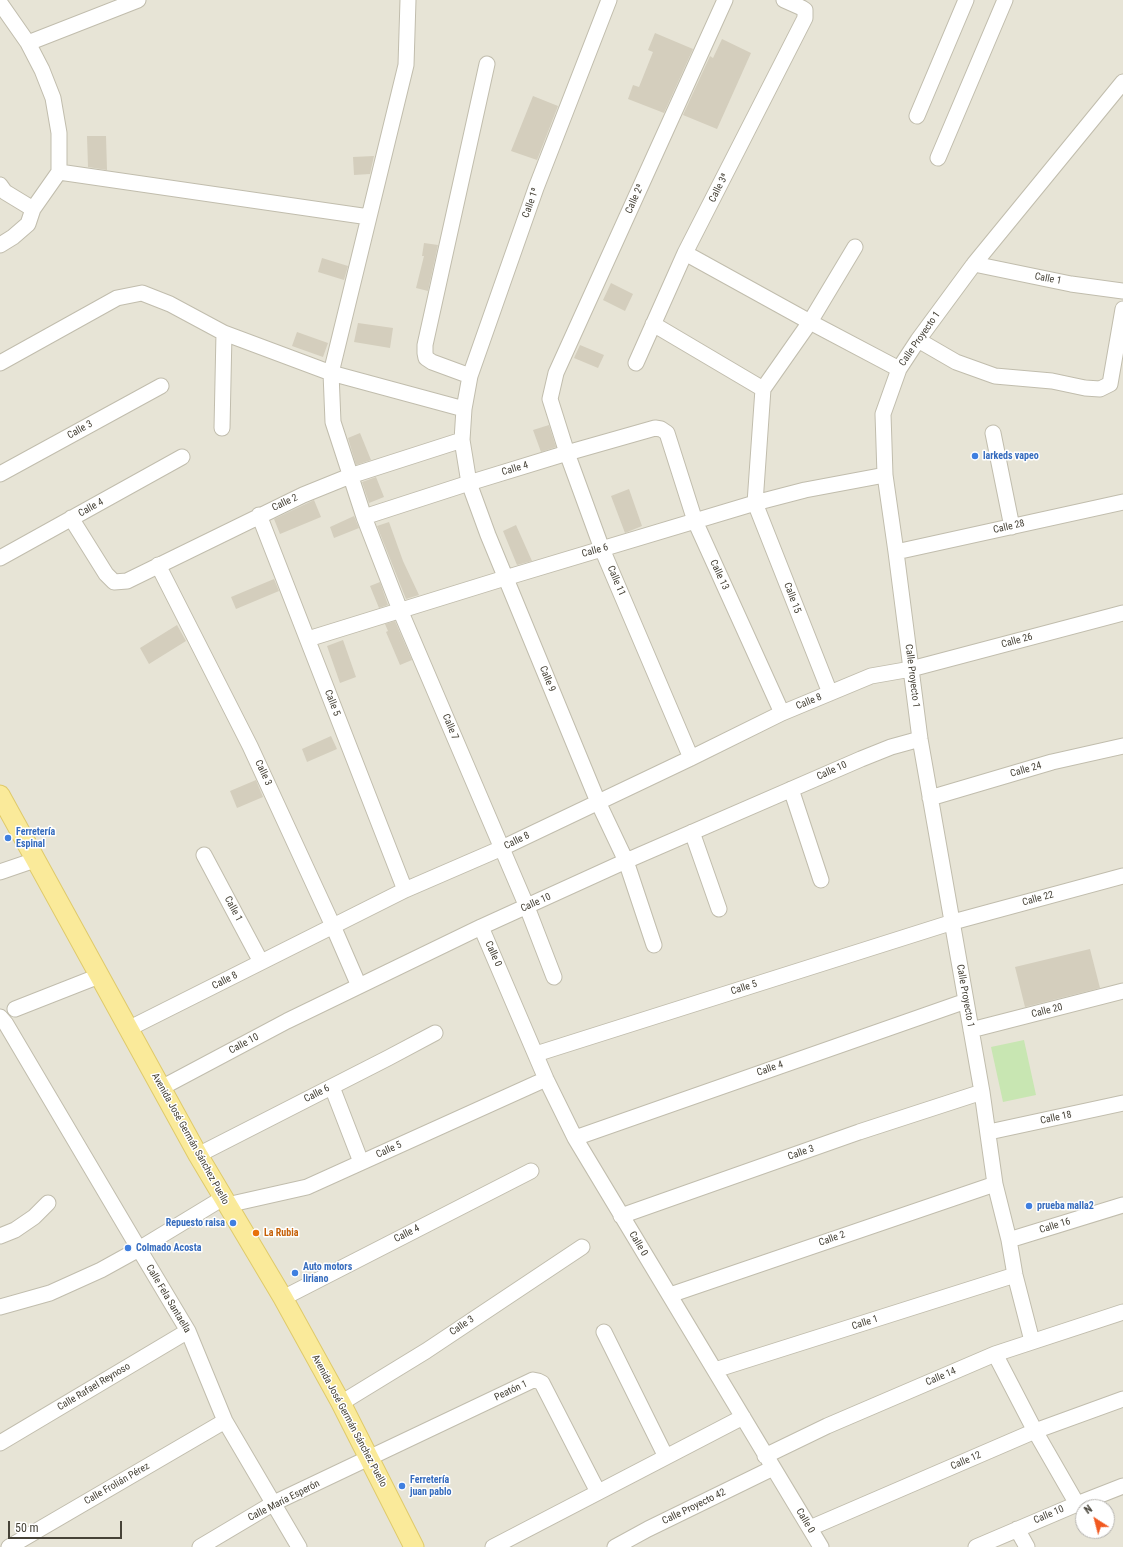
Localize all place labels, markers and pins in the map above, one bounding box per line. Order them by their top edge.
place label: larkeds vapeo [983,450,1039,462]
marker: larkeds vapeo [970,451,980,461]
place label: Ferretería Espinal [16,826,55,850]
marker: Ferretería Espinal [3,833,13,843]
place label: prueba malla2 [1037,1200,1094,1212]
marker: prueba malla2 [1024,1201,1034,1211]
place label: Repuesto raisa [166,1217,225,1229]
marker: Repuesto raisa [228,1218,238,1228]
place label: La Rubia [264,1227,298,1239]
marker: La Rubia [251,1228,261,1238]
place label: Colmado Acosta [136,1242,201,1254]
marker: Colmado Acosta [123,1243,133,1253]
place label: Auto motors liriano [303,1261,352,1284]
marker: Auto motors liriano [290,1268,300,1278]
place label: Ferretería juan pablo [410,1474,451,1498]
marker: Ferretería juan pablo [397,1481,407,1491]

